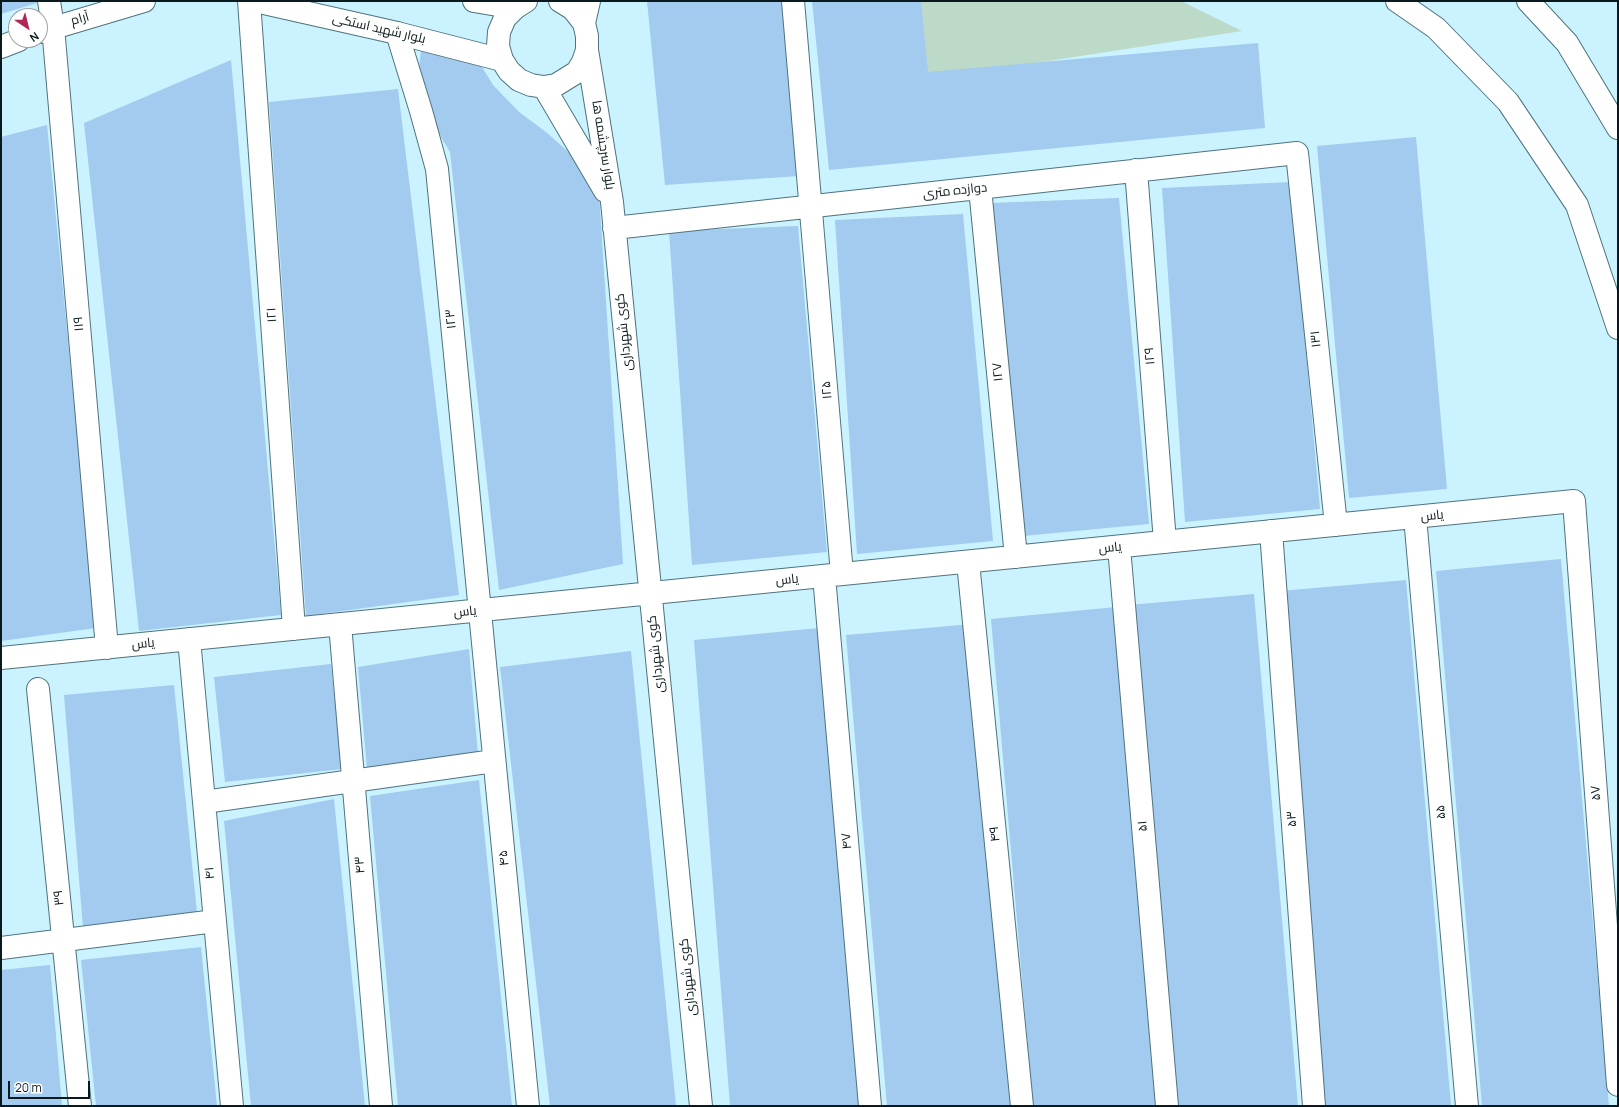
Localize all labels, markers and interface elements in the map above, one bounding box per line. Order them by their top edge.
north arrow [8,8,48,48]
street label: آرام [69,9,91,29]
street label: بلوار شهید استکی [331,11,427,47]
text: N [27,29,42,46]
street label: بلوار سرچشمه ها [588,99,618,191]
street label: دوازده متری [922,180,988,202]
street label: کوی شهرداری [612,292,636,372]
street label: ۱۲۱ [264,307,280,323]
street label: ۱۲۳ [442,308,460,330]
street label: ۱۱۹ [71,316,87,332]
street label: ۱۳۱ [1307,330,1325,348]
street label: ۱۲۹ [1141,347,1159,365]
street label: ۱۲۷ [989,362,1007,382]
street label: ۱۲۵ [818,380,836,400]
street label: یاس [1420,507,1444,525]
street label: یاس [1098,539,1122,557]
street label: یاس [775,571,799,589]
street label: یاس [453,603,477,621]
street label: کوی شهرداری [644,614,668,694]
street label: یاس [131,635,155,653]
street label: ۵۷ [1588,785,1604,801]
street label: ۵۵ [1433,804,1449,820]
street label: ۵۳ [1284,811,1300,827]
street label: ۵۱ [1135,820,1151,832]
street label: ۴۹ [986,826,1004,842]
street label: ۴۷ [839,832,855,850]
street label: ۴۵ [495,849,513,867]
street label: ۴۳ [351,856,369,874]
street label: ۴۱ [202,866,218,880]
street label: ۳۹ [50,889,68,907]
street label: کوی شهرداری [676,937,700,1017]
scale bar [10,1073,92,1099]
text: 20 m [15,1079,42,1096]

